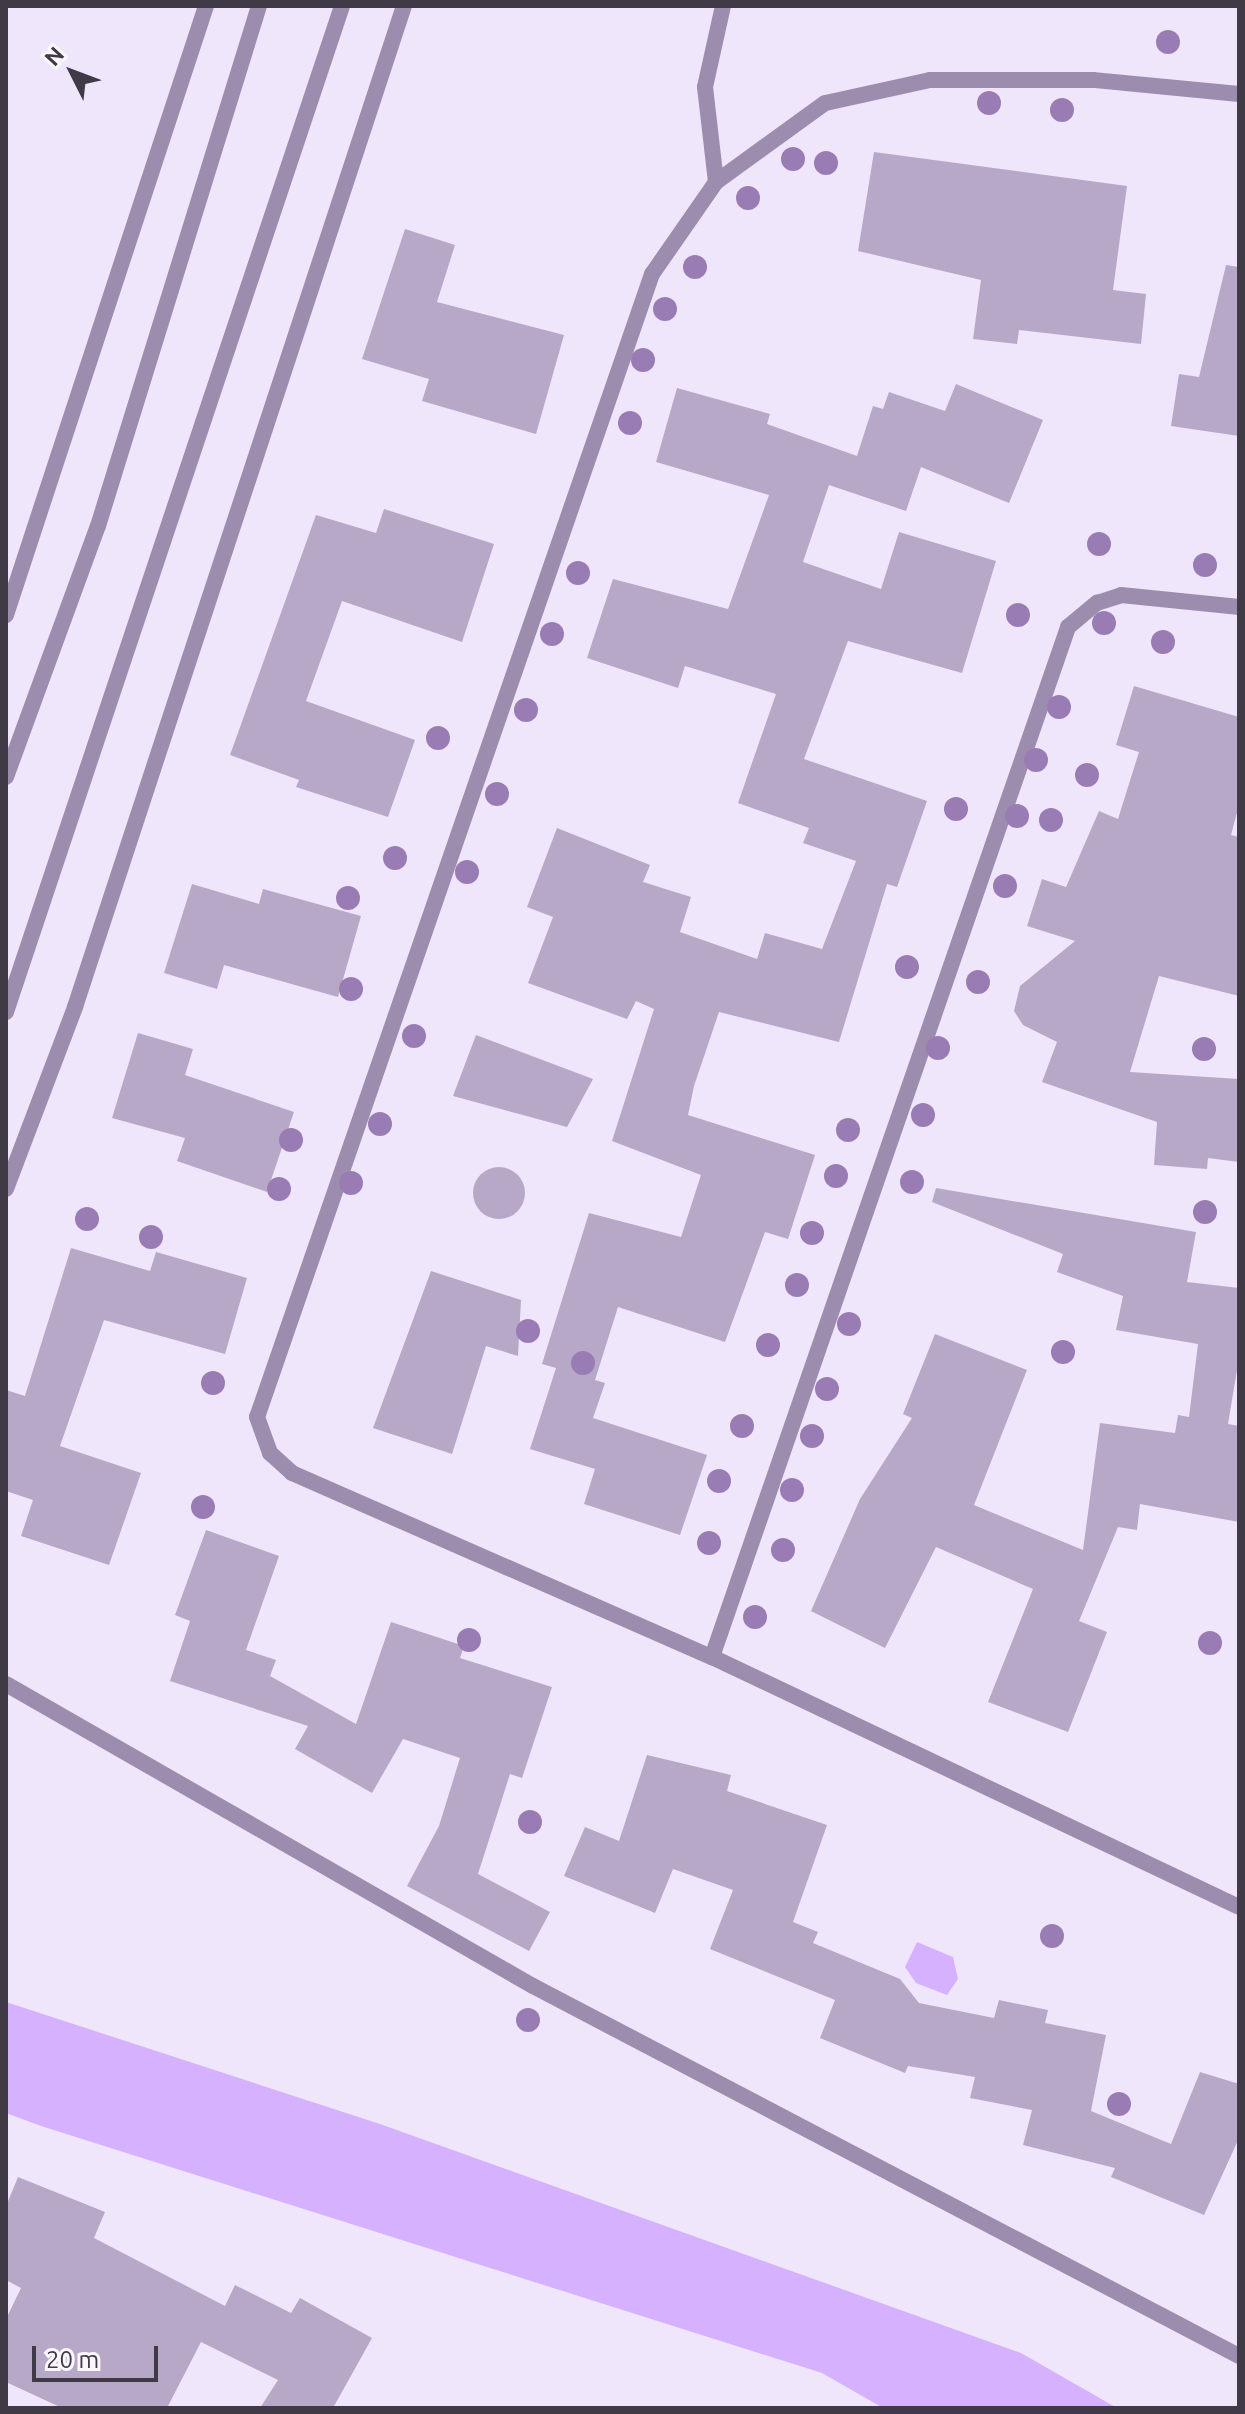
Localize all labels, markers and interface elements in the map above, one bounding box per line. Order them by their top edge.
north arrow [32,32,112,112]
text: N [39,41,69,70]
scale bar [36,2330,162,2380]
text: 20 m [46,2346,99,2373]

